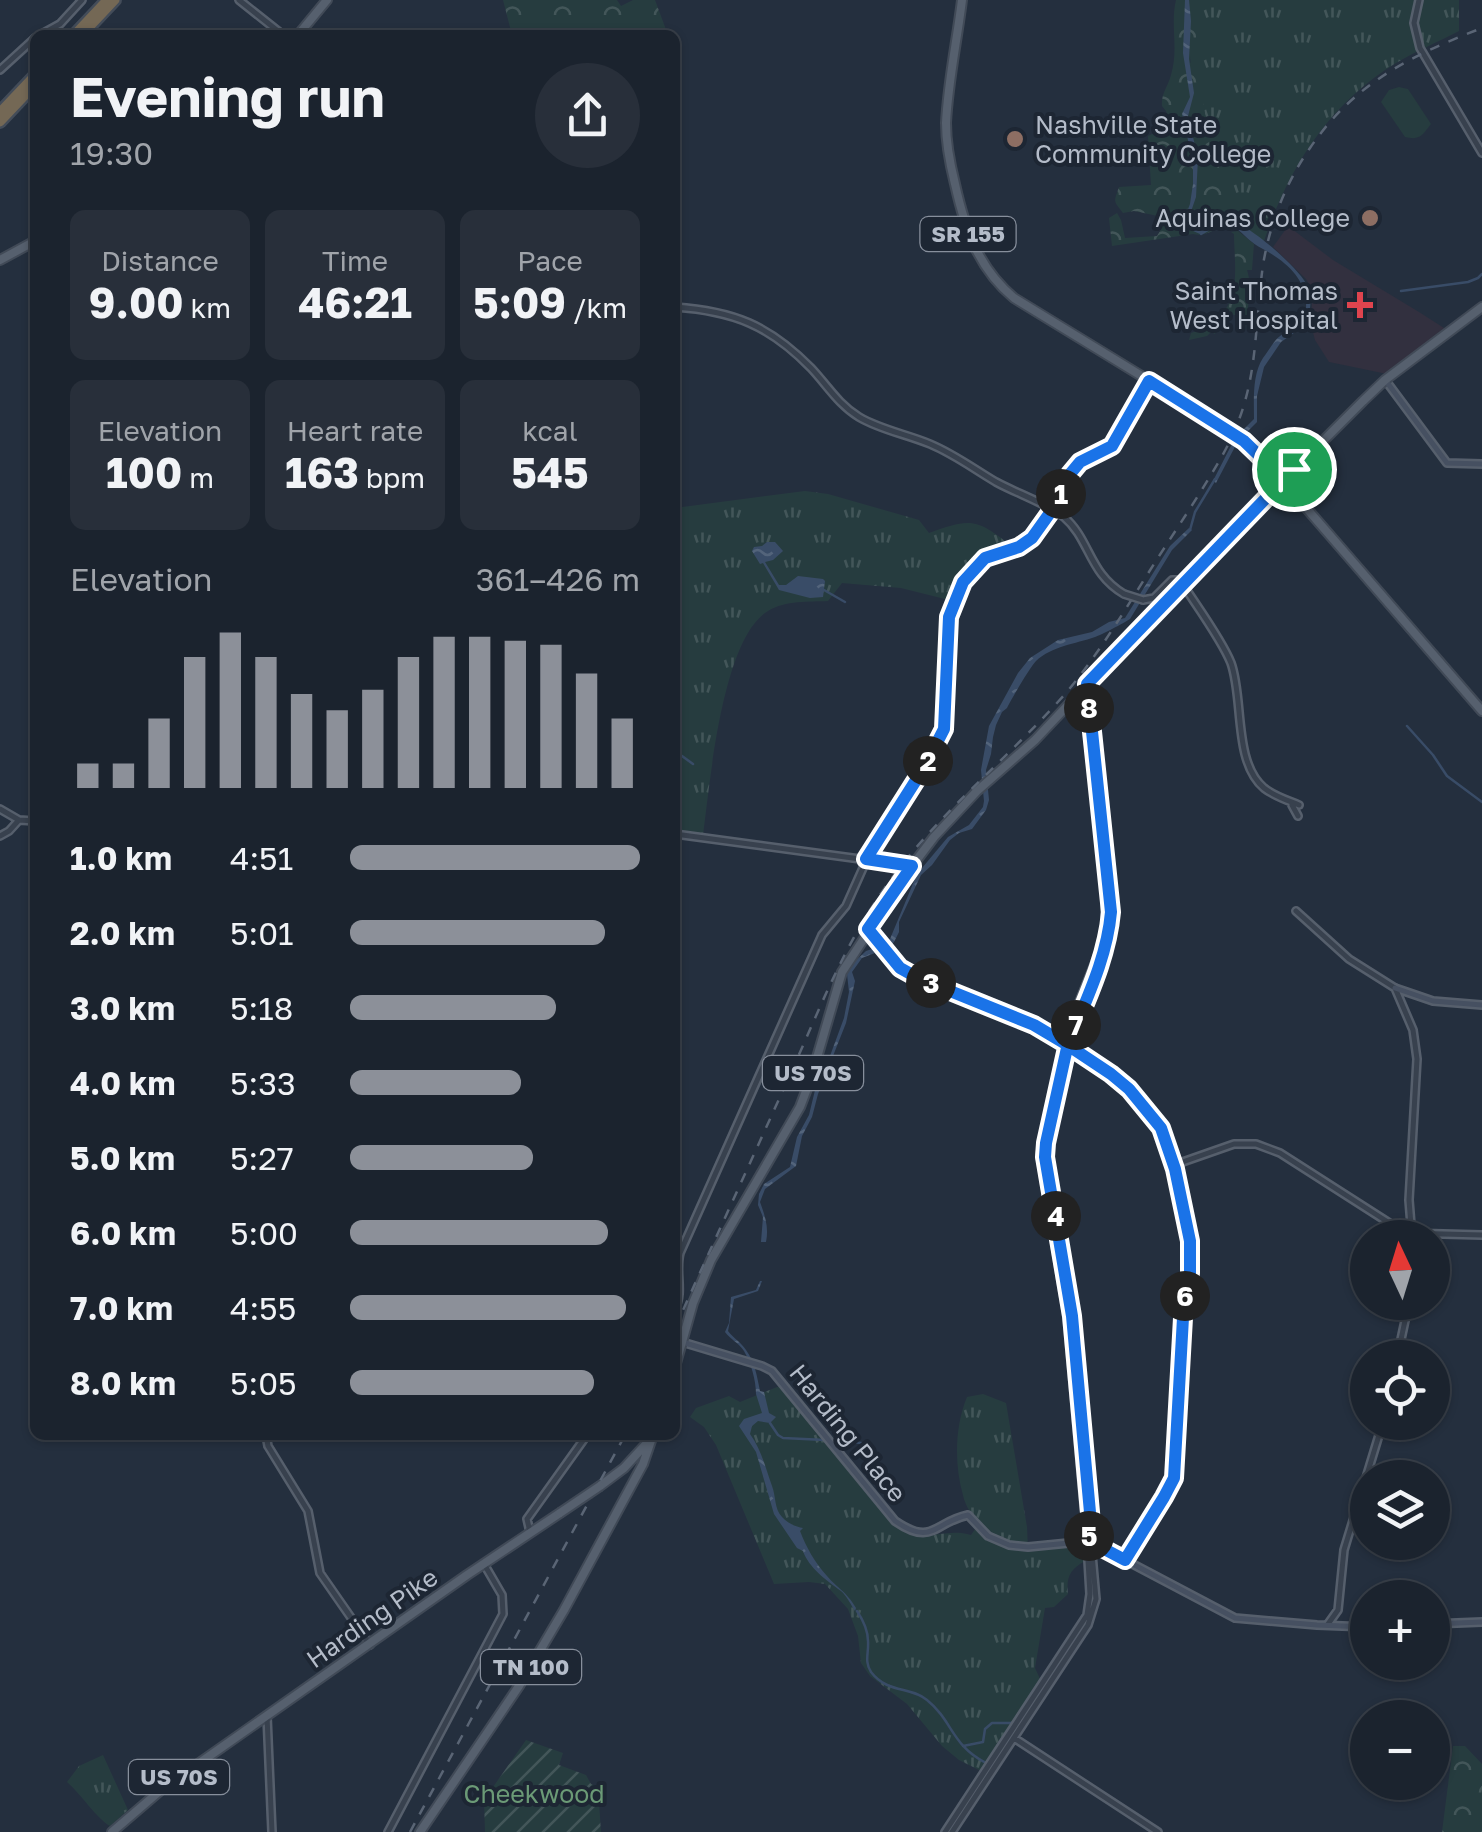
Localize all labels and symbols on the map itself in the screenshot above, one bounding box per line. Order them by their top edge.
place label: Nashville State Community College [1035,109,1271,169]
marker: Nashville State Community College [1004,128,1026,150]
place label: Aquinas College [1155,202,1350,233]
marker: Aquinas College [1359,207,1381,229]
road number: SR 155 [920,217,1016,251]
place label: Saint Thomas West Hospital [1170,275,1338,335]
marker: Saint Thomas West Hospital [1347,292,1373,318]
pin [1252,427,1337,512]
pin: 1 [1036,469,1086,519]
pin: 8 [1064,683,1114,733]
pin: 2 [903,736,953,786]
pin: 3 [906,958,956,1008]
pin: 7 [1051,1000,1101,1050]
road number: US 70S [763,1056,863,1090]
pin: 4 [1031,1191,1081,1241]
north arrow [1350,1220,1450,1320]
pin: 6 [1160,1271,1210,1321]
street label: Harding Place [783,1358,913,1508]
pin: 5 [1064,1511,1114,1561]
street label: Harding Pike [300,1561,443,1674]
road number: TN 100 [481,1650,581,1684]
road number: US 70S [129,1760,229,1794]
park label: Cheekwood [463,1778,605,1809]

